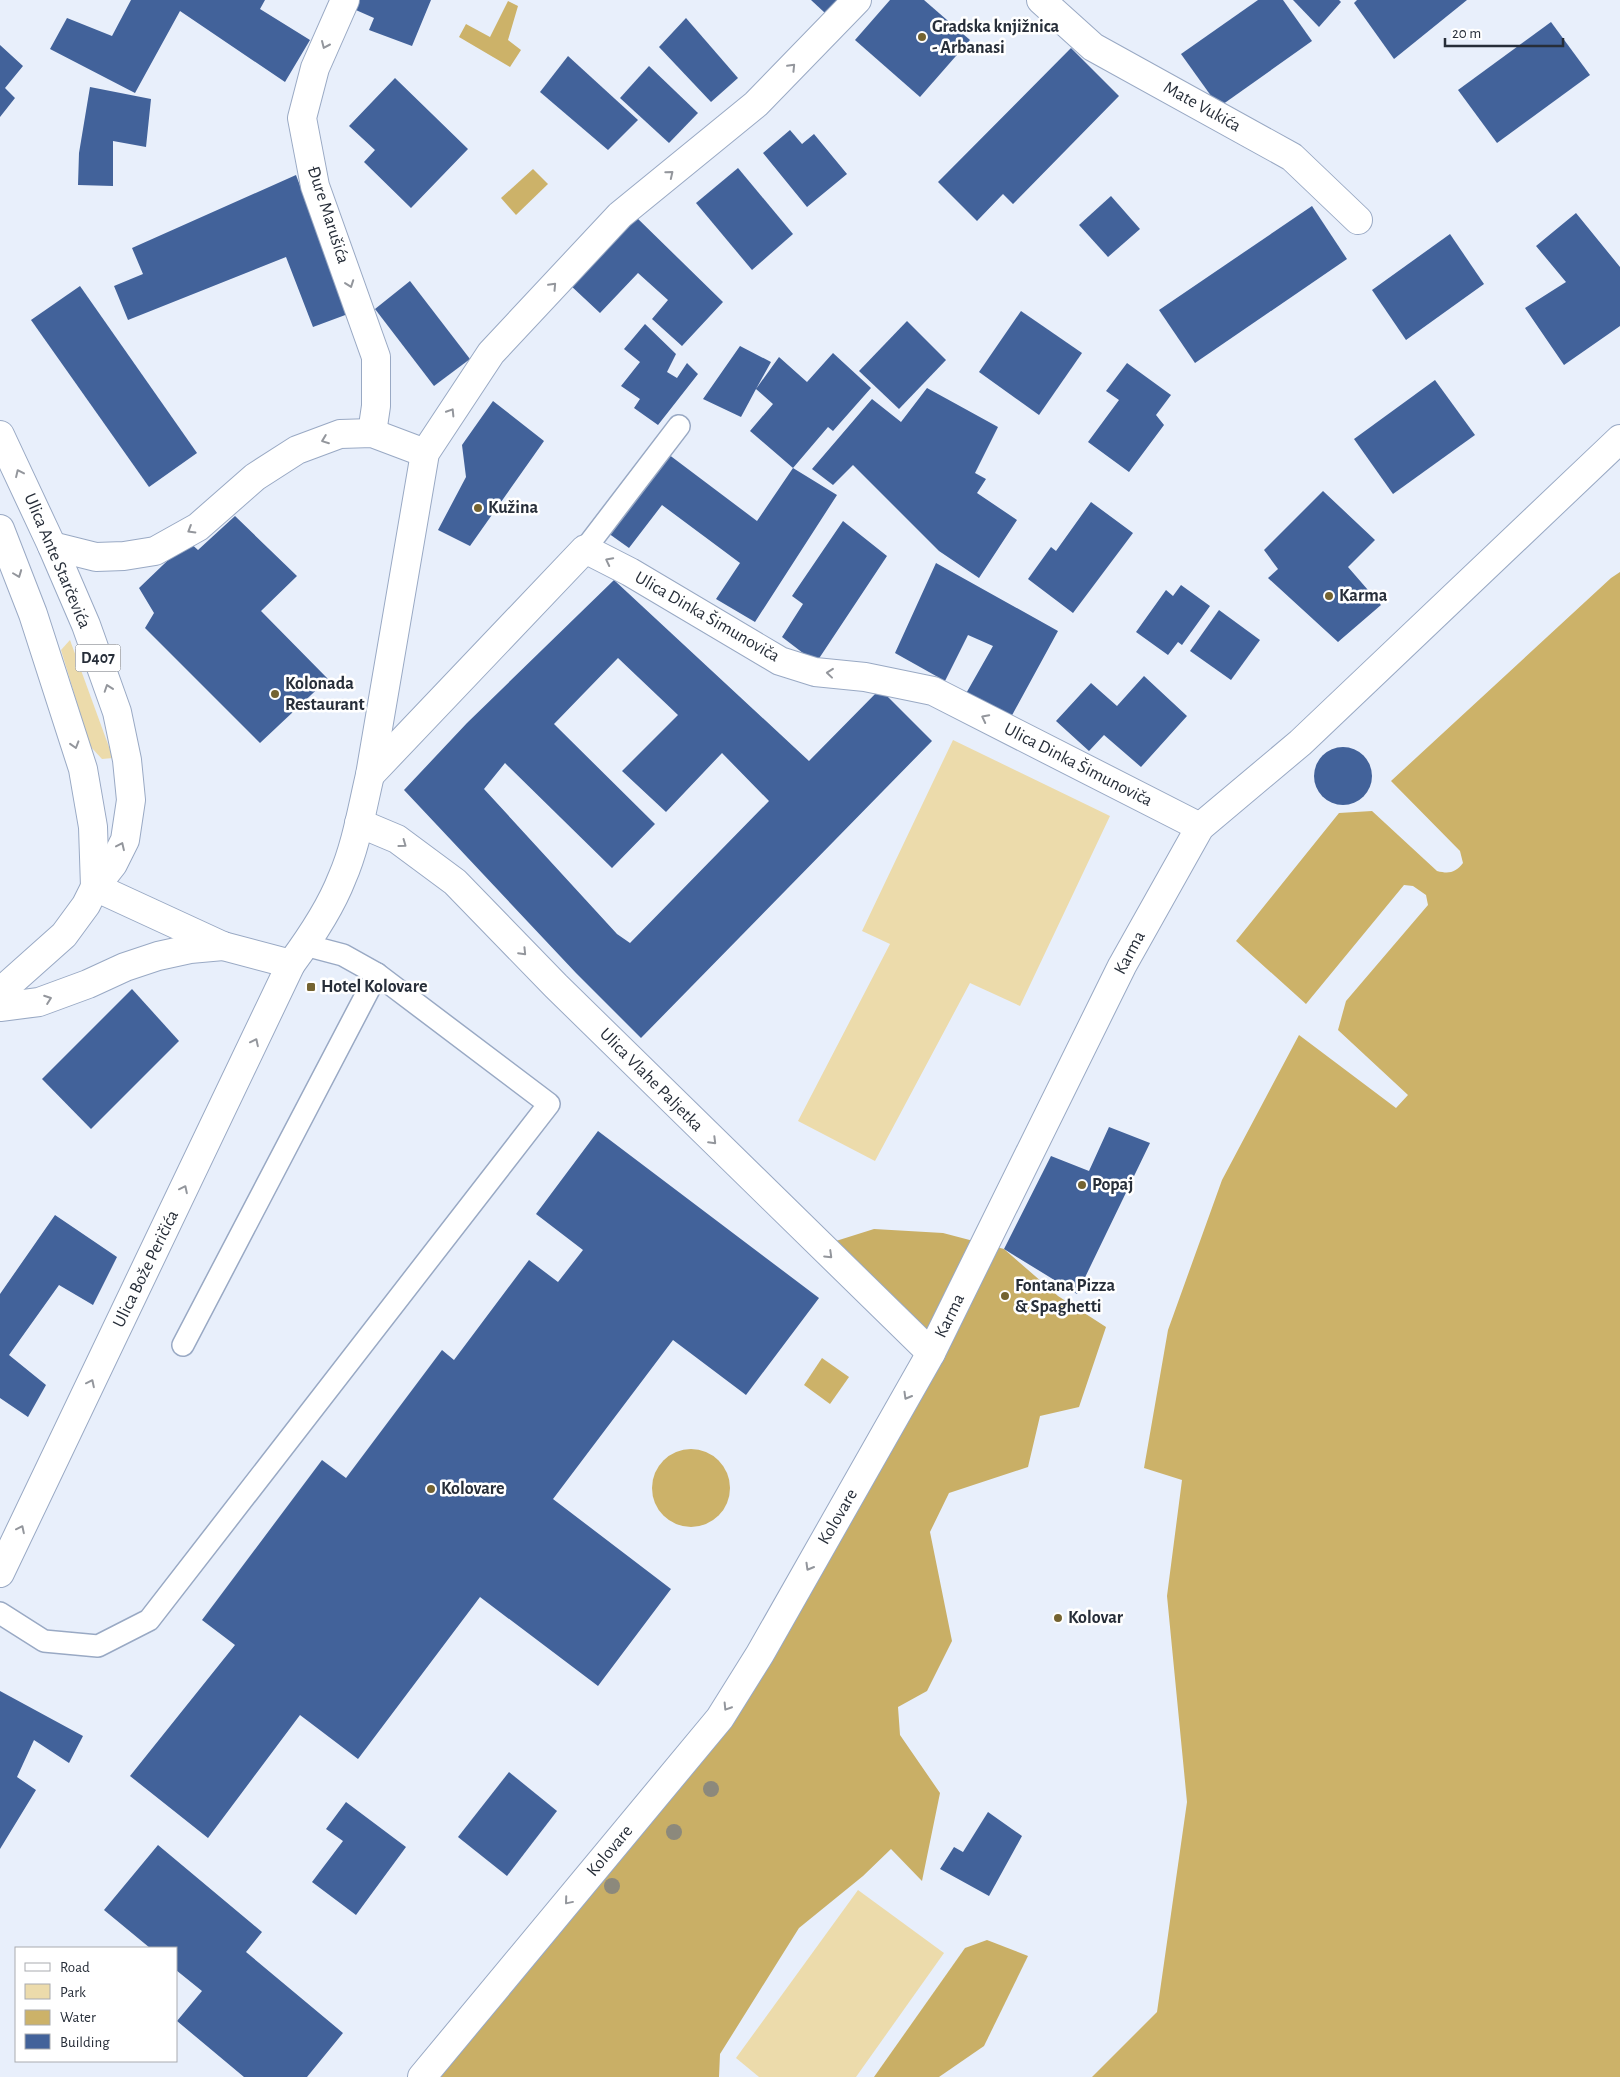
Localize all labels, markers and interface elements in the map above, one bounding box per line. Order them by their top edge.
scale bar [1445,15,1562,47]
place label: Gradska knjižnica - Arbanasi [932,18,1059,57]
text: 20 m [1452,26,1481,41]
marker: Gradska knjižnica - Arbanasi [916,31,928,43]
one-way arrow [321,40,332,49]
one-way arrow [786,64,795,73]
street label: Mate Vukića [1160,78,1244,136]
street label: Đure Marušića [304,164,352,266]
one-way arrow [665,170,674,179]
one-way arrow [344,279,354,288]
one-way arrow [547,283,556,292]
one-way arrow [444,408,454,417]
one-way arrow [321,434,330,444]
one-way arrow [15,469,26,478]
street label: Ulica Ante Starčevića [20,491,94,631]
place label: Kužina [488,499,538,517]
marker: Kužina [472,502,484,514]
one-way arrow [188,524,197,534]
one-way arrow [605,557,614,567]
street label: Ulica Dinka Šimunoviča [632,566,784,666]
one-way arrow [12,570,22,578]
place label: Karma [1339,587,1388,605]
marker: Karma [1323,590,1335,602]
road number: D407 [76,644,120,671]
one-way arrow [826,668,834,679]
place label: Kolonada Restaurant [285,675,365,714]
one-way arrow [104,684,114,693]
marker: Kolonada Restaurant [269,688,281,700]
one-way arrow [981,714,990,724]
street label: Ulica Dinka Šimunoviča [1001,717,1156,810]
one-way arrow [69,740,79,749]
one-way arrow [397,838,407,847]
one-way arrow [115,842,126,851]
street label: Karma [1111,928,1149,978]
one-way arrow [518,947,527,956]
place label: Hotel Kolovare [321,978,427,996]
marker: Hotel Kolovare [305,981,317,993]
one-way arrow [43,995,52,1005]
street label: Ulica Vlahe Paljetka [596,1025,706,1135]
one-way arrow [248,1039,258,1048]
one-way arrow [708,1135,717,1144]
place label: Popaj [1092,1176,1133,1194]
marker: Popaj [1076,1179,1088,1191]
one-way arrow [178,1185,189,1194]
street label: Ulica Bože Peričića [110,1208,182,1330]
one-way arrow [824,1249,833,1258]
place label: Fontana Pizza & Spaghetti [1015,1277,1115,1316]
marker: Fontana Pizza & Spaghetti [999,1290,1011,1302]
street label: Karma [932,1291,968,1341]
one-way arrow [85,1379,96,1388]
one-way arrow [903,1390,913,1399]
place label: Kolovare [441,1480,505,1498]
marker: Kolovare [425,1483,437,1495]
street label: Kolovare [815,1486,861,1548]
one-way arrow [15,1525,25,1534]
one-way arrow [805,1562,815,1571]
place label: Kolovar [1068,1609,1124,1627]
marker: Kolovar [1052,1612,1064,1624]
one-way arrow [723,1702,733,1711]
street label: Kolovare [584,1822,636,1880]
one-way arrow [565,1895,574,1904]
legend [15,1947,178,2062]
text: Road [60,1960,90,1975]
text: Park [60,1985,86,2000]
text: Water [60,2010,96,2025]
text: Building [60,2035,110,2050]

